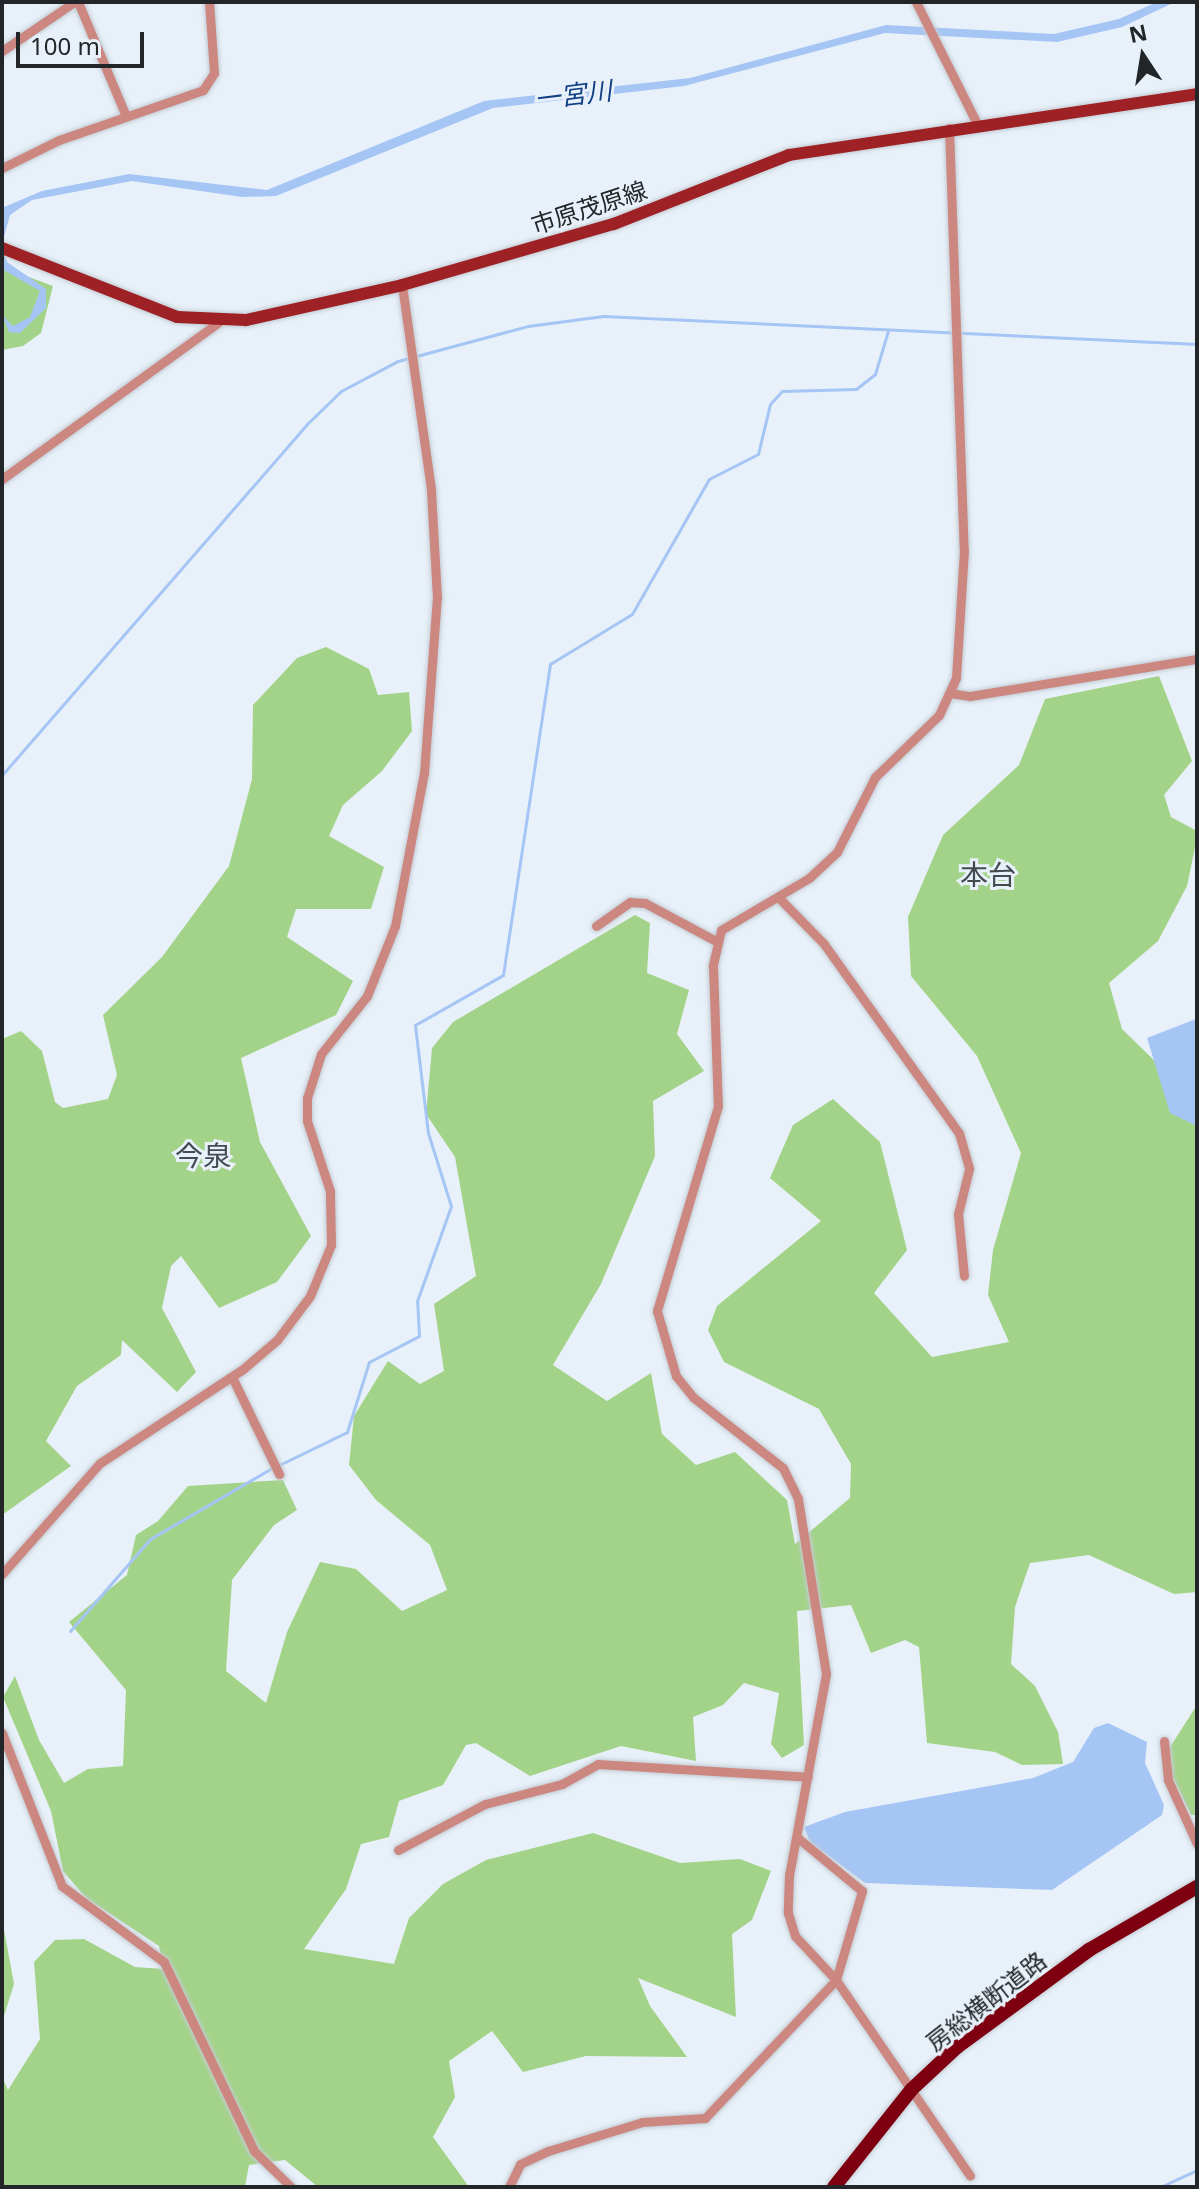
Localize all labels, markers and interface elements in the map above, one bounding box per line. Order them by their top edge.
scale bar [20,16,148,66]
north arrow [1103,16,1183,96]
text: N [1126,16,1150,49]
text: 100 m [30,29,100,62]
water label: 一宮川 [532,75,614,115]
street label: 市原茂原線 [527,175,651,239]
district label: 本台 [960,857,1016,891]
district label: 今泉 [175,1138,231,1172]
street label: 房総横断道路 [920,1945,1052,2057]

